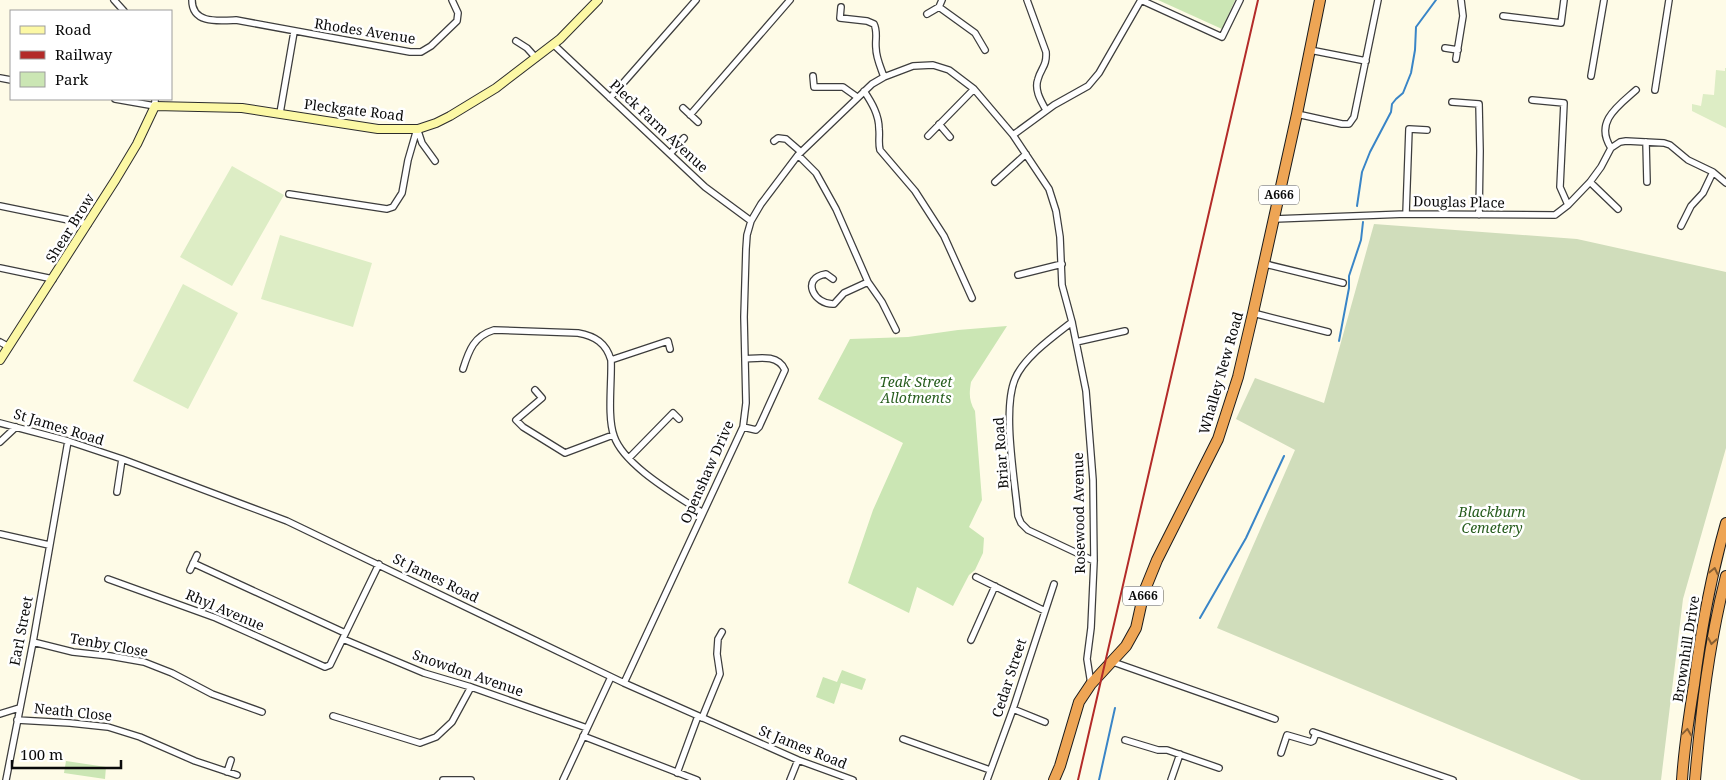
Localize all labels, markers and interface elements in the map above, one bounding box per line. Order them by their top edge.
legend [10,10,172,100]
street label: Rhodes Avenue [313,13,417,48]
text: Road [55,19,91,39]
text: Railway [55,44,113,64]
text: Park [55,69,89,89]
street label: Pleck Farm Avenue [606,75,713,176]
street label: Pleckgate Road [303,94,405,125]
road number: A666 [1259,186,1299,204]
street label: Shear Brow [41,189,99,266]
street label: Douglas Place [1413,191,1505,212]
street label: Whalley New Road [1194,309,1247,436]
park label: Teak Street Allotments [879,372,953,407]
street label: St James Road [12,404,107,449]
street label: Briar Road [988,416,1012,490]
street label: Openshaw Drive [675,417,738,526]
street label: Rosewood Avenue [1068,452,1089,574]
park label: Blackburn Cemetery [1457,502,1526,537]
street label: St James Road [390,549,483,607]
one-way arrow [1708,567,1719,576]
street label: Rhyl Avenue [183,584,267,635]
road number: A666 [1123,586,1163,606]
street label: Brownhill Drive [1668,594,1703,703]
street label: Earl Street [4,595,37,667]
street label: Tenby Close [68,628,150,661]
street label: Cedar Street [987,636,1030,720]
one-way arrow [1708,636,1718,645]
street label: Snowdon Avenue [410,645,526,700]
street label: Neath Close [33,698,113,725]
street label: St James Road [756,720,850,773]
one-way arrow [1681,727,1692,735]
scale bar [12,738,121,770]
text: 100 m [20,744,63,764]

